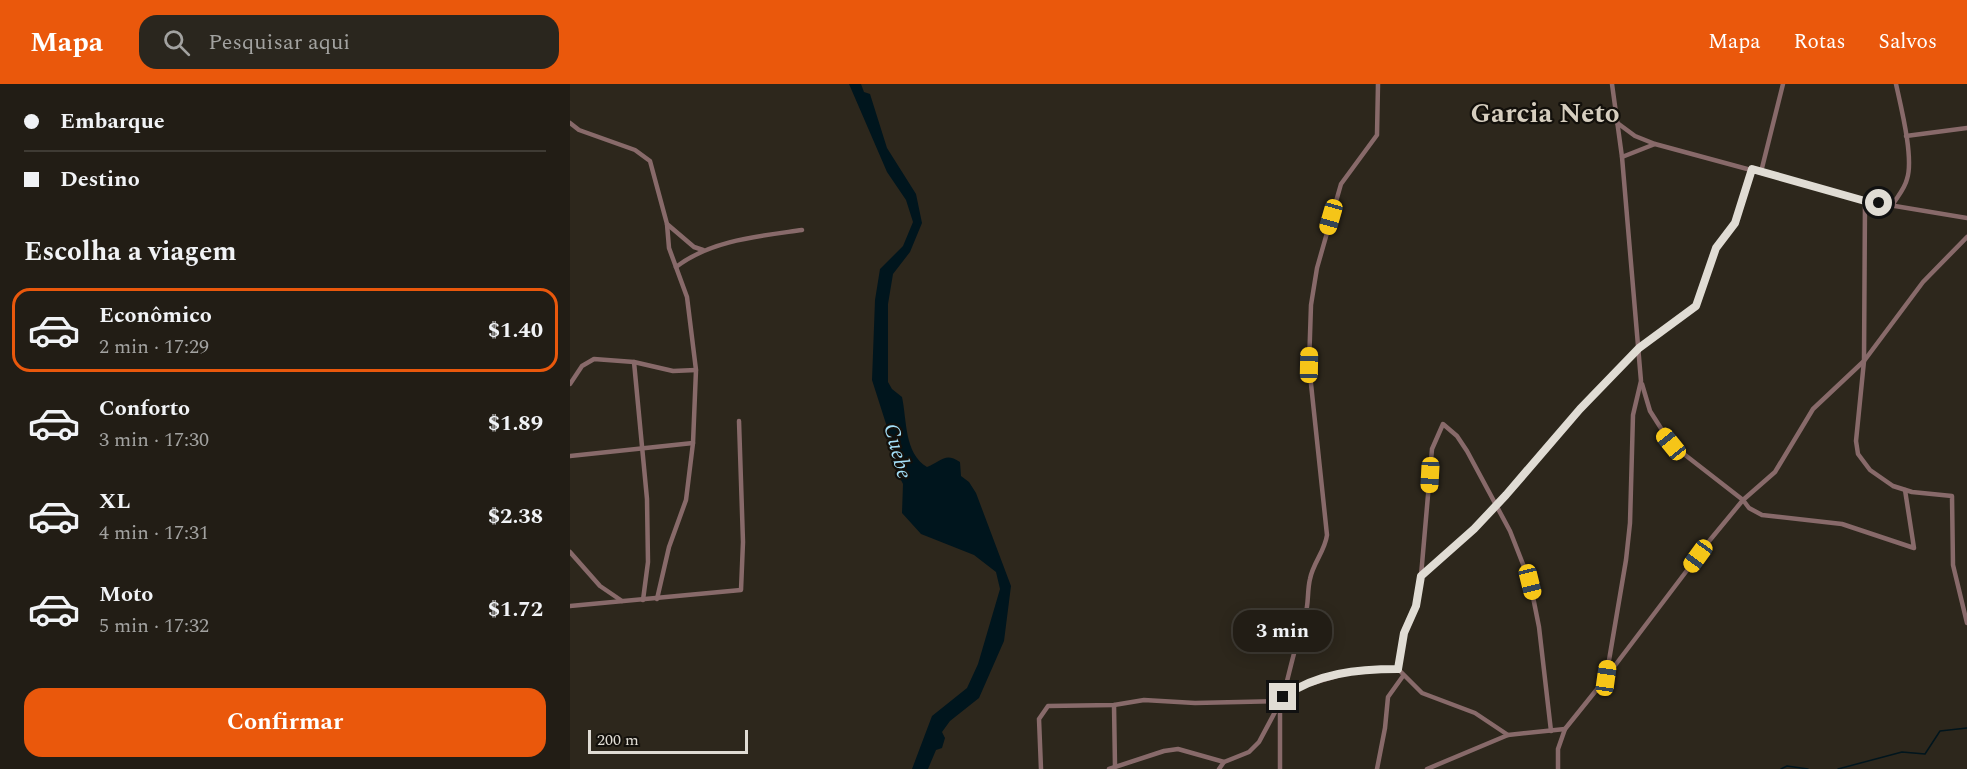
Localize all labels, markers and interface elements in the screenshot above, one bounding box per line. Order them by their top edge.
search box [139,15,559,69]
text: Mapa [30,21,103,64]
icon: search [160,26,193,59]
text: Pesquisar aqui [208,26,350,59]
text: Mapa [1708,26,1761,58]
text: Rotas [1794,26,1846,58]
text: Salvos [1879,26,1937,58]
district label: Garcia Neto [1471,93,1619,135]
text: Embarque [60,105,165,138]
text: Destino [60,163,140,196]
route start [1865,189,1892,216]
car [1317,197,1345,237]
text: Escolha a viagem [24,231,237,273]
text: Econômico [99,299,212,332]
icon: car [27,303,81,357]
text: $1.40 [488,314,543,347]
text: 2 min · 17:29 [99,332,209,362]
car [1300,347,1318,383]
text: Conforto [99,392,190,425]
icon: car [27,396,81,450]
text: $1.89 [488,407,543,440]
water label: Cuebe [874,420,921,483]
car [1653,424,1689,464]
text: 3 min · 17:30 [99,425,209,455]
car [1420,457,1440,493]
text: XL [99,485,130,518]
icon: car [27,489,81,543]
text: $2.38 [488,500,543,533]
text: 4 min · 17:31 [99,518,209,548]
car [1680,536,1716,576]
car [1517,562,1543,602]
text: Moto [99,578,153,611]
icon: car [27,582,81,636]
text: $1.72 [488,593,543,626]
callout: 3 min [1234,610,1332,652]
text: 5 min · 17:32 [99,611,209,641]
text: 3 min [1256,616,1309,646]
car [1595,659,1617,697]
route end [1269,683,1296,710]
button: Confirmar [24,688,546,757]
scale bar [588,727,748,754]
text: 200 m [597,728,639,752]

